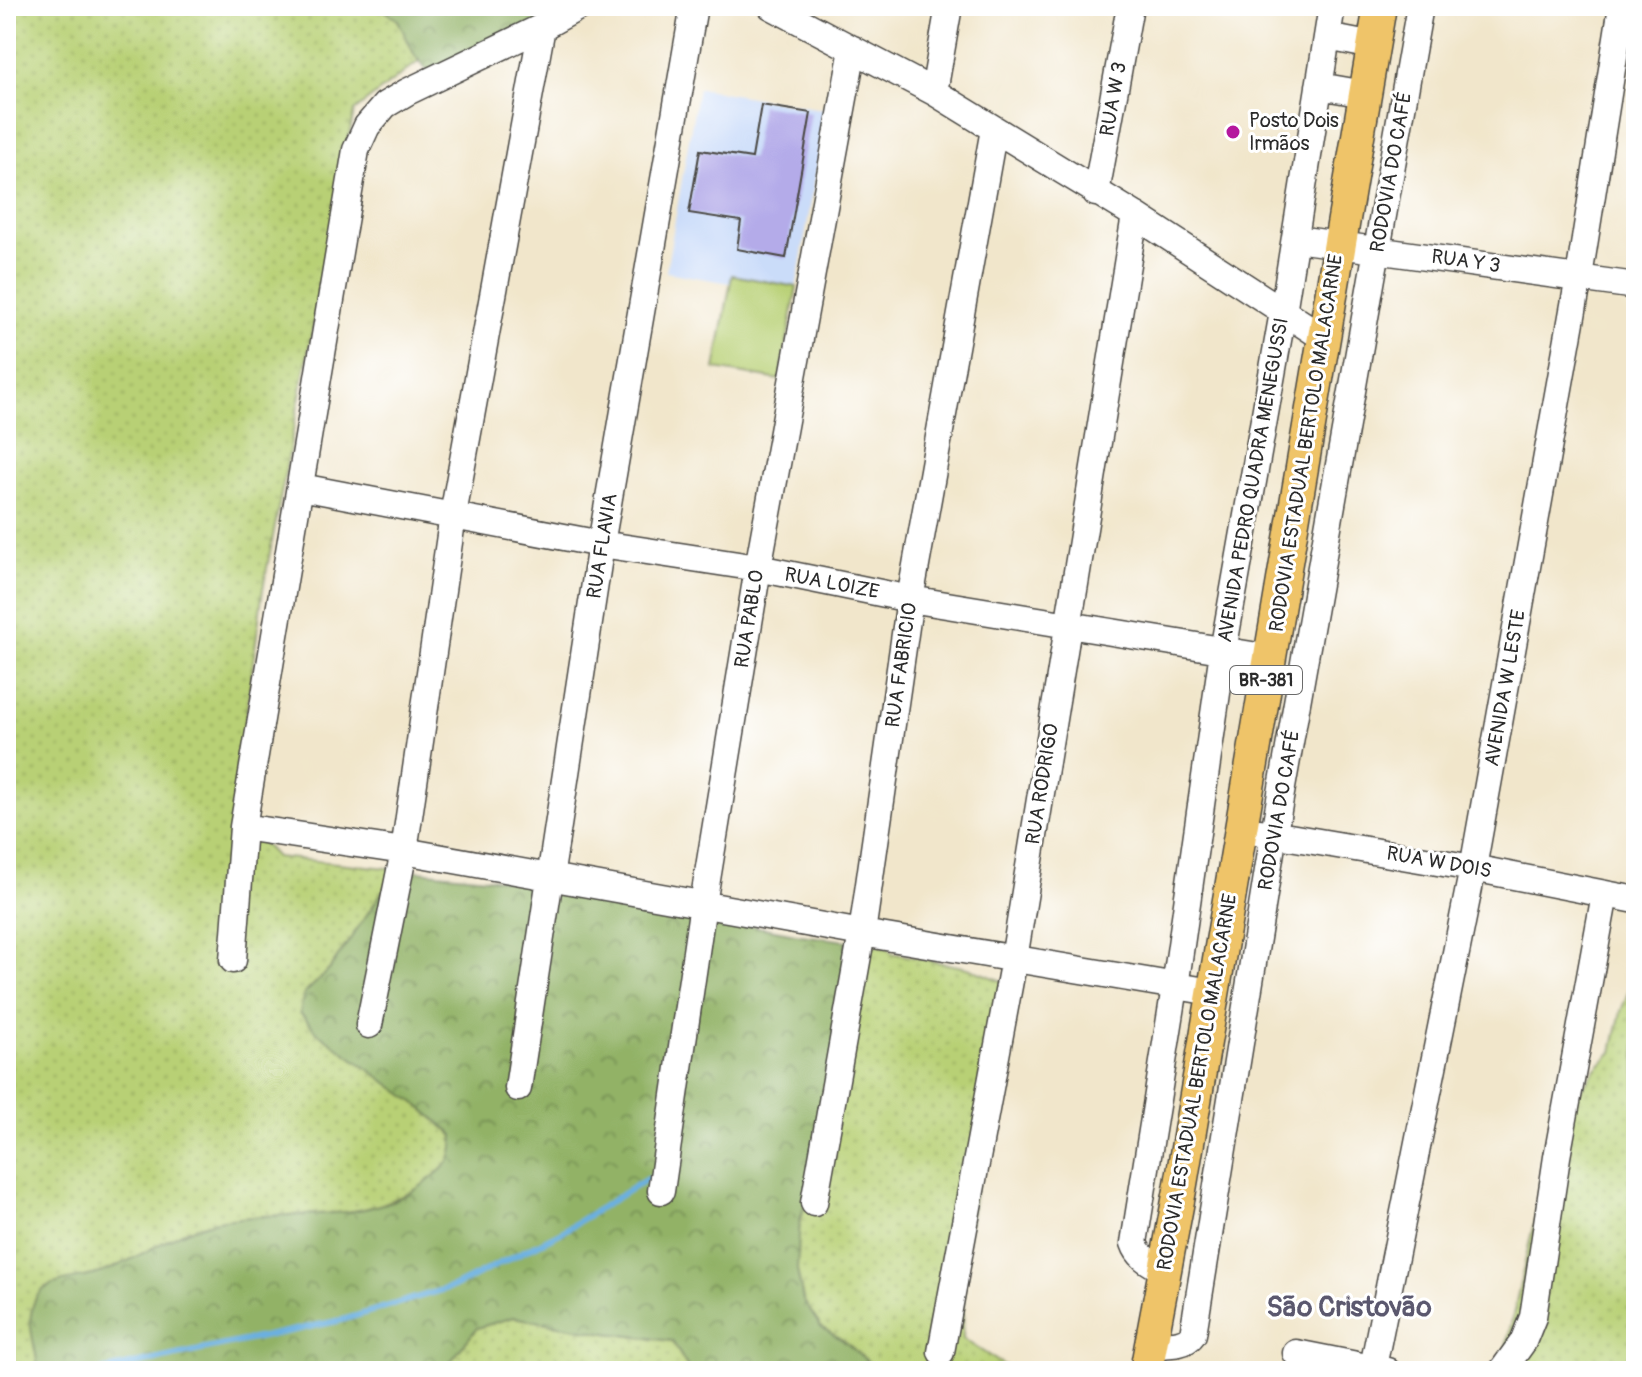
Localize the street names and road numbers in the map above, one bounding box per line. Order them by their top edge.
street label: RUA W 3 [1094,60,1132,138]
street label: RODOVIA DO CAFÉ [1365,90,1417,254]
street label: RUA Y 3 [1430,244,1502,278]
street label: RODOVIA ESTADUAL BERTOLO MALACARNE [1264,252,1348,634]
street label: AVENIDA PEDRO QUADRA MENEGUSSI [1212,316,1294,644]
street label: RUA FLAVIA [581,491,623,601]
street label: RUA LOIZE [783,562,881,604]
street label: RUA PABLO [729,568,769,670]
street label: RUA FABRICIO [880,601,922,729]
street label: AVENIDA W LESTE [1479,608,1531,768]
road number: BR-381 [1230,666,1302,694]
street label: RUA RODRIGO [1020,722,1064,846]
street label: RODOVIA DO CAFÉ [1253,728,1305,892]
street label: RUA W DOIS [1385,840,1493,884]
street label: RODOVIA ESTADUAL BERTOLO MALACARNE [1152,892,1242,1272]

